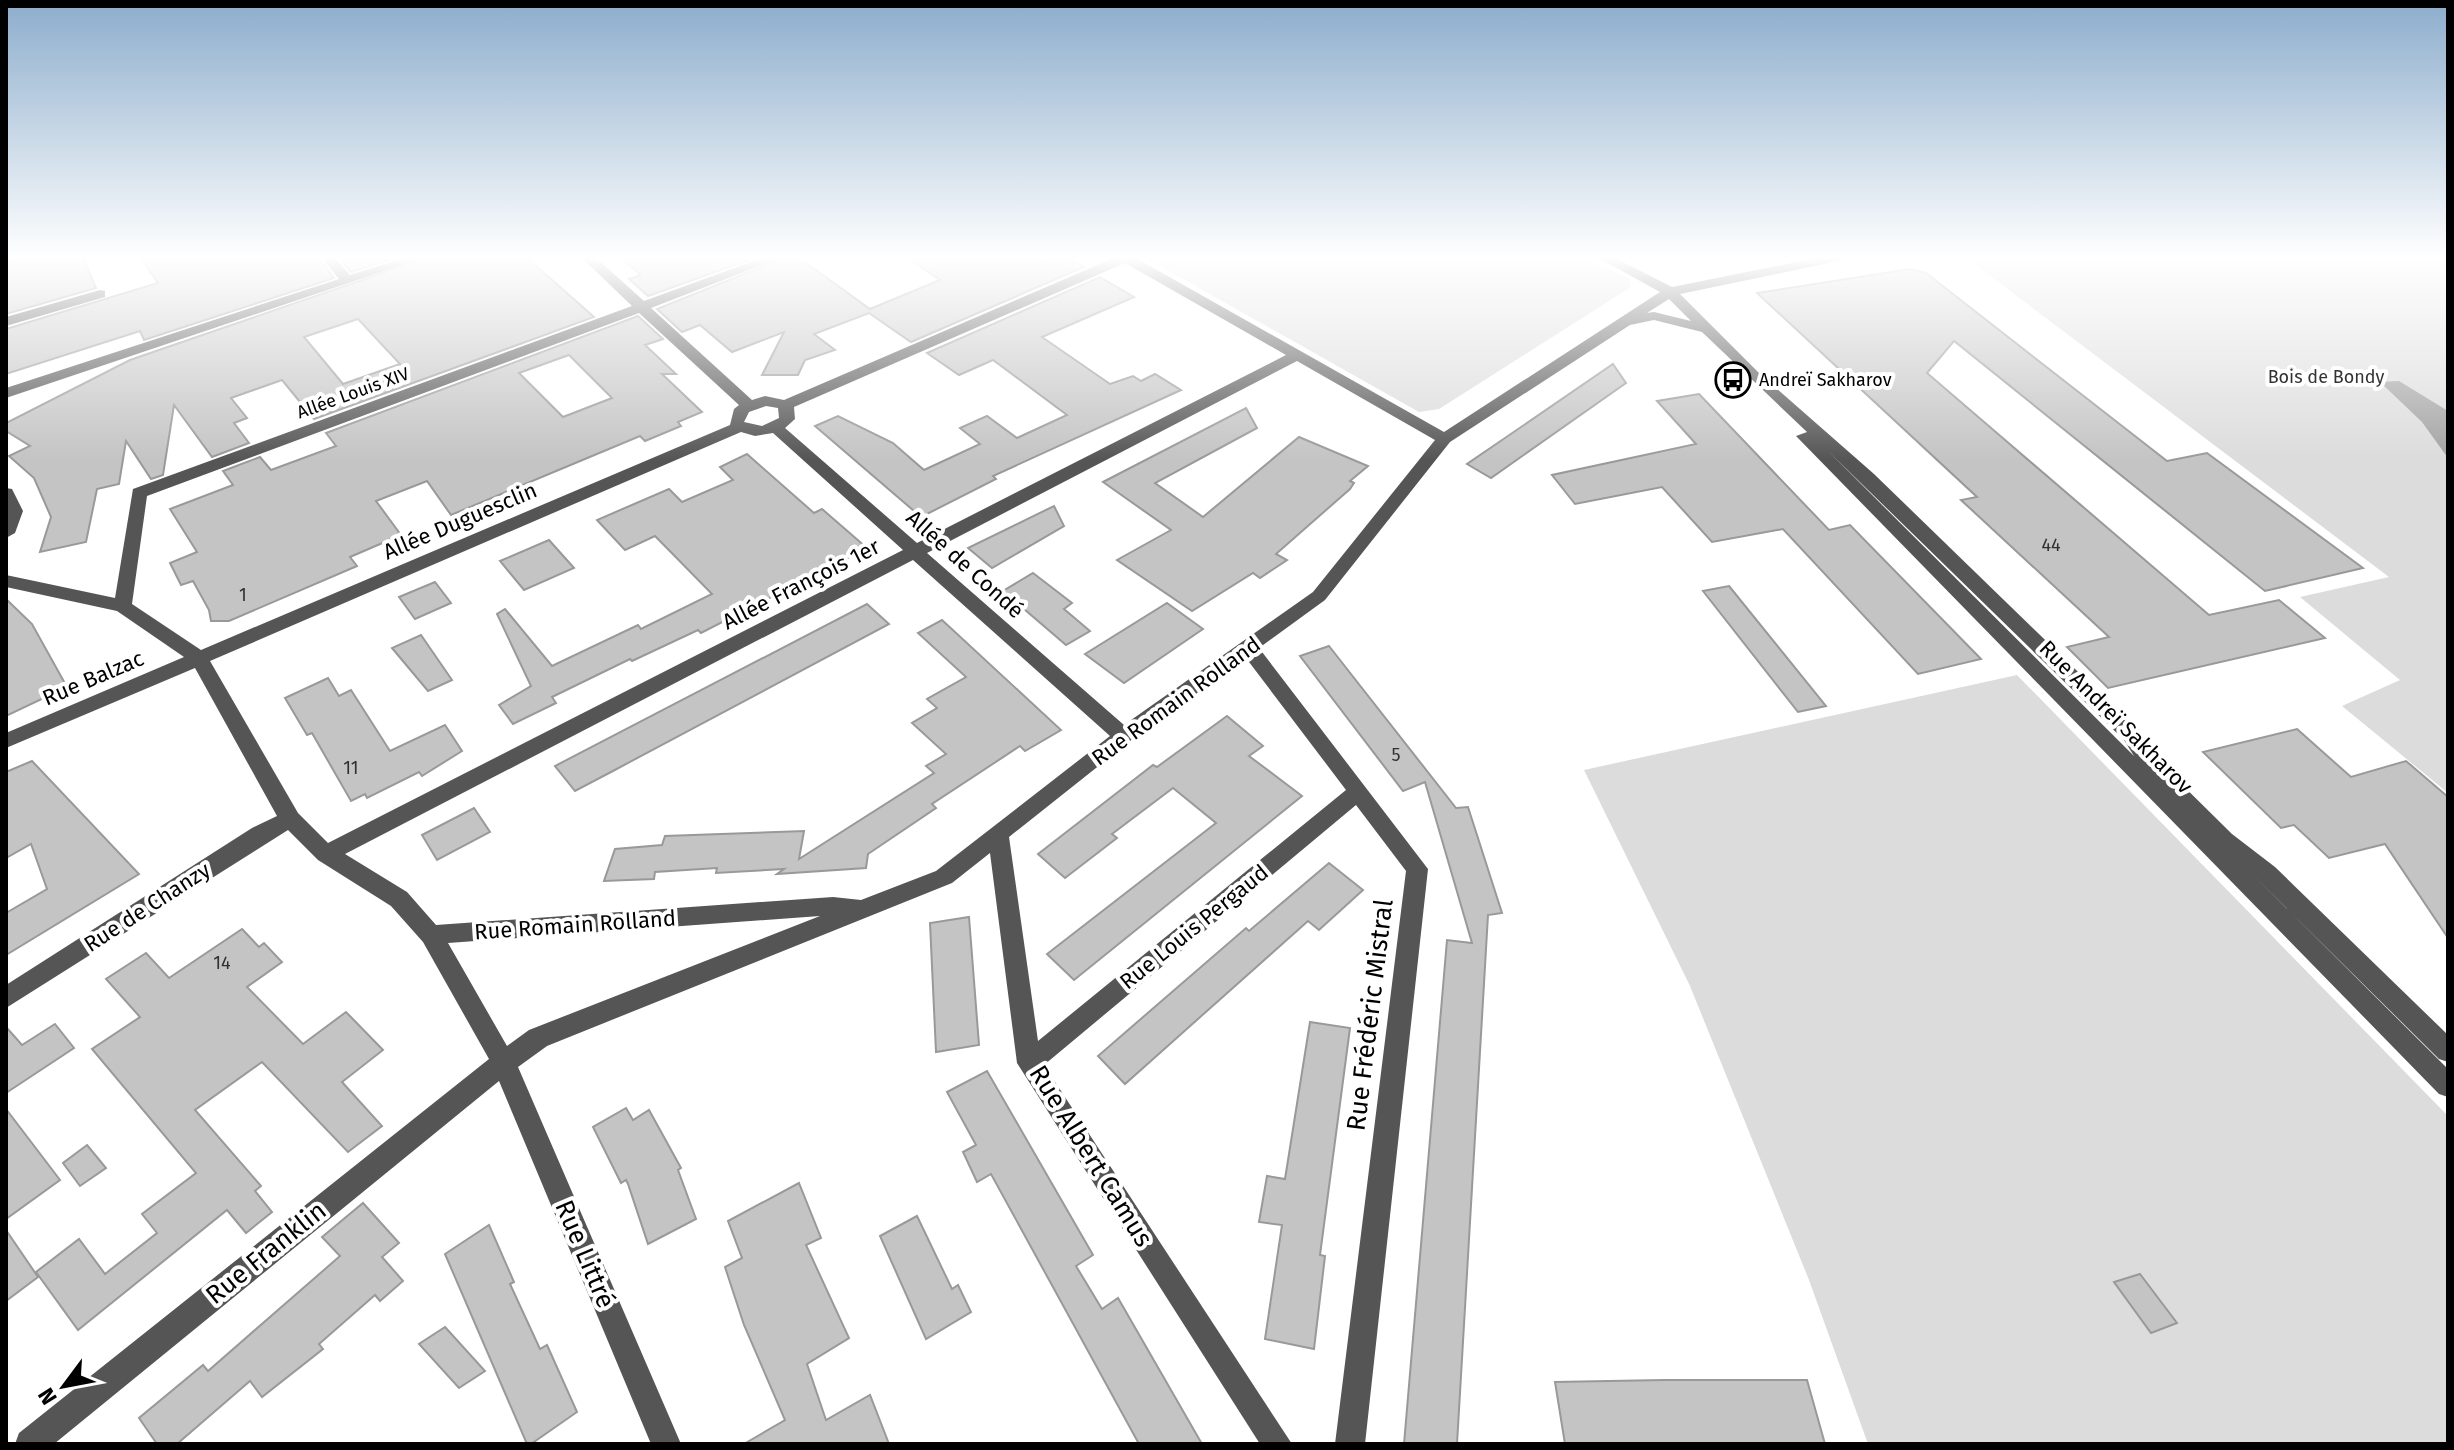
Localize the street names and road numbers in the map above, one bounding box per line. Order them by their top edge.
street label: Allée Louis XIV [294,362,412,424]
street label: Allée Duguesclin [379,476,541,566]
street label: Allée de Condé [901,504,1029,624]
street label: Allée François 1er [718,532,885,635]
street label: Rue Romain Rolland [1086,631,1266,771]
street label: Rue Andreï Sakharov [2034,635,2198,799]
street label: Rue Balzac [38,645,148,711]
street label: Rue de Chanzy [79,856,215,958]
street label: Rue Louis Pergaud [1114,859,1274,995]
street label: Rue Frédéric Mistral [1340,897,1400,1133]
street label: Rue Romain Rolland [473,904,677,946]
street label: Rue Albert Camus [1023,1059,1159,1253]
street label: Rue Franklin [200,1195,332,1311]
street label: Rue Littré [548,1195,622,1313]

